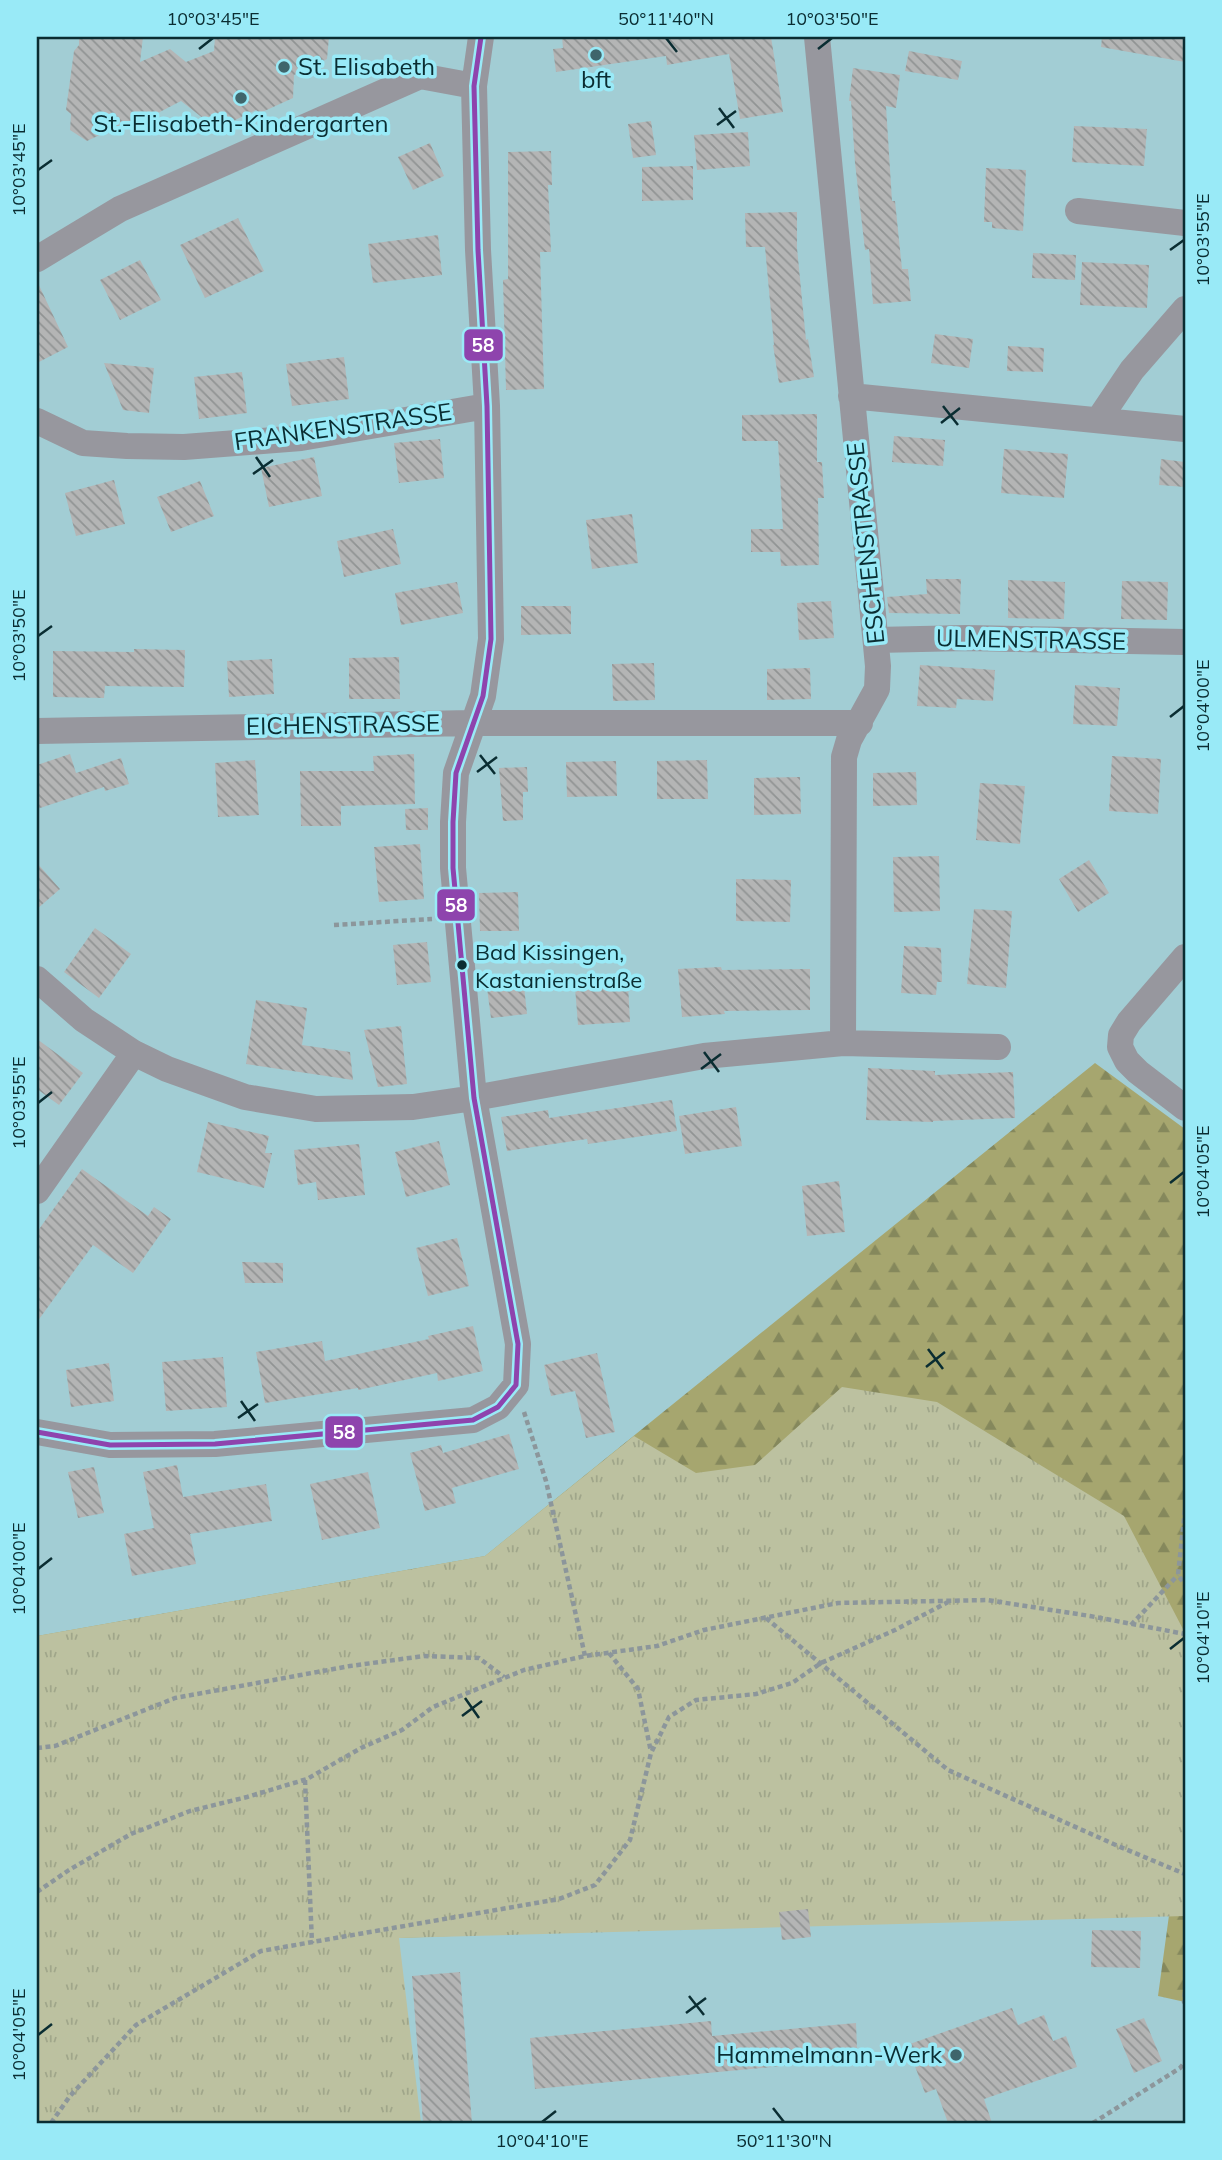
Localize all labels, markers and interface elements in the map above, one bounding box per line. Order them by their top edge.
text: 10°03'45"E [166,7,260,30]
text: 50°11'40"N [618,7,714,30]
text: 10°03'50"E [785,7,879,30]
marker: bft [588,47,604,63]
place label: St. Elisabeth [298,51,435,81]
marker: St. Elisabeth [276,59,292,75]
place label: bft [581,64,611,94]
marker: St.-Elisabeth-Kindergarten [233,90,249,106]
place label: St.-Elisabeth-Kindergarten [93,108,389,138]
text: 10°03'45"E [7,123,30,217]
text: 10°03'55"E [1191,193,1214,287]
line badge: 58 [463,328,504,362]
text: 58 [472,333,494,357]
street label: FRANKENSTRASSE [232,396,454,456]
street label: ESCHENSTRASSE [839,441,891,645]
text: 10°03'50"E [7,589,30,683]
street label: ULMENSTRASSE [936,622,1126,656]
text: 10°04'00"E [1191,659,1214,753]
street label: EICHENSTRASSE [246,707,440,741]
line badge: 58 [436,888,476,922]
text: 58 [445,893,467,917]
place label: Bad Kissingen, Kastanienstraße [475,938,642,994]
marker: Bad Kissingen, Kastanienstraße [455,958,469,972]
text: 10°03'55"E [7,1056,30,1150]
text: 10°04'05"E [1191,1125,1214,1219]
line badge: 58 [324,1415,364,1449]
text: 58 [333,1420,355,1444]
text: 10°04'00"E [7,1522,30,1616]
text: 10°04'10"E [1191,1591,1214,1685]
text: 10°04'05"E [7,1988,30,2082]
place label: Hammelmann-Werk [716,2039,943,2069]
marker: Hammelmann-Werk [948,2047,964,2063]
text: 10°04'10"E [495,2129,589,2152]
text: 50°11'30"N [736,2129,832,2152]

